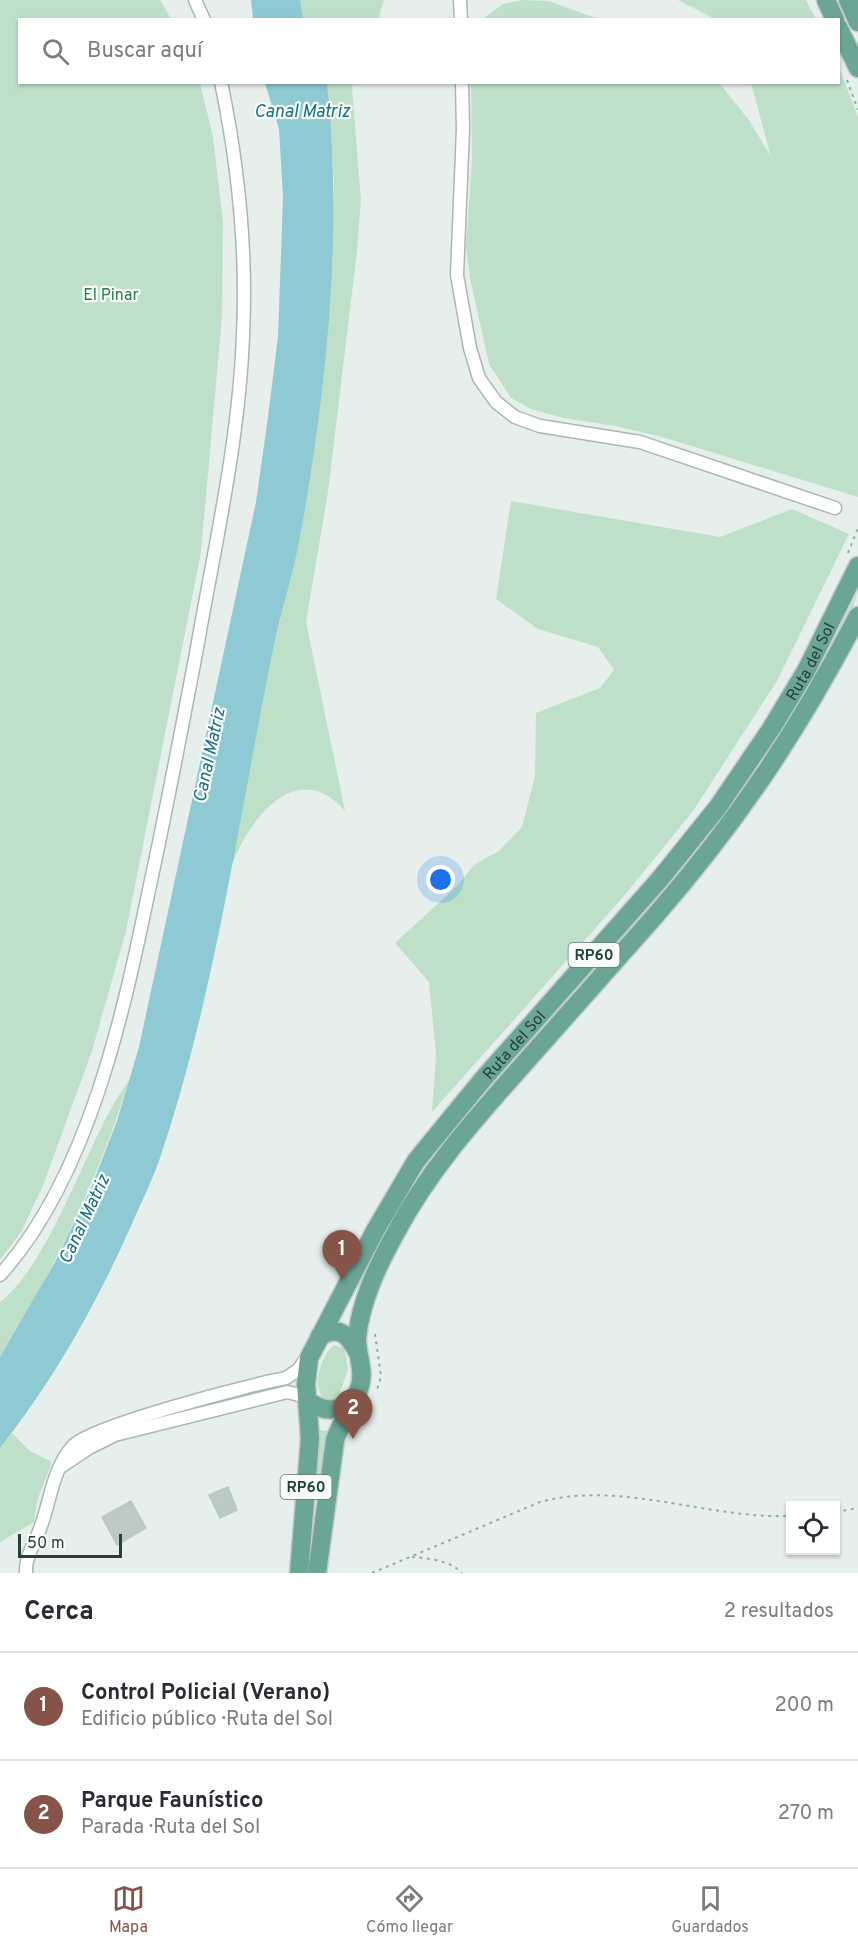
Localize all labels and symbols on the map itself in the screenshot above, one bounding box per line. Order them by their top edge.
water label: Canal Matriz [254,101,351,124]
park label: El Pinar [83,286,139,306]
street label: Ruta del Sol [782,620,840,705]
water label: Canal Matriz [189,705,232,805]
your location [426,865,455,894]
road number: RP60 [568,943,620,967]
street label: Ruta del Sol [479,1007,551,1085]
water label: Canal Matriz [55,1170,117,1268]
pin: 1 [322,1230,362,1280]
pin: 2 [334,1390,372,1439]
road number: RP60 [280,1475,332,1499]
scale bar [18,1531,122,1558]

